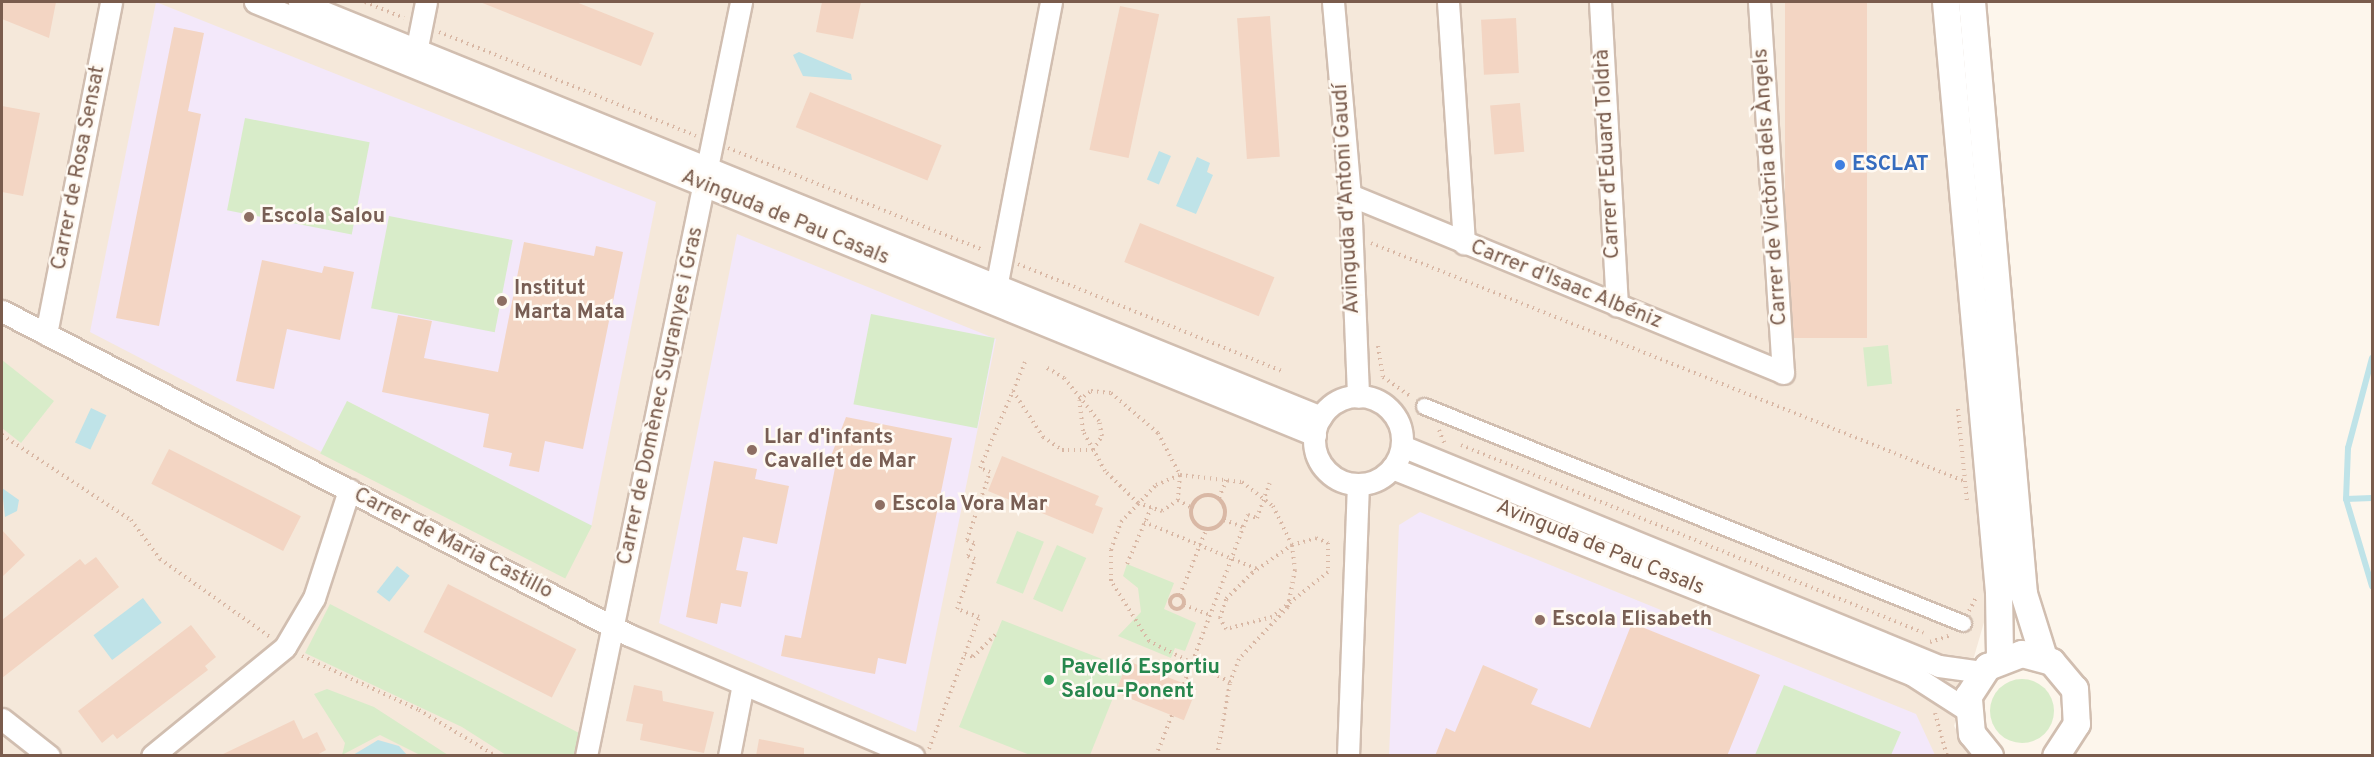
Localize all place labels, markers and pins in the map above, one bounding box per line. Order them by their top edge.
place label: ESCLAT [1852,152,1929,178]
marker: ESCLAT [1833,158,1847,172]
place label: Escola Salou [261,204,385,230]
marker: Escola Salou [242,210,256,224]
place label: Institut Marta Mata [514,276,625,326]
marker: Institut Marta Mata [495,294,509,308]
place label: Llar d'infants Cavallet de Mar [764,425,916,475]
marker: Llar d'infants Cavallet de Mar [745,443,759,457]
place label: Escola Vora Mar [892,492,1048,518]
marker: Escola Vora Mar [873,498,887,512]
place label: Escola Elisabeth [1552,607,1712,633]
marker: Escola Elisabeth [1533,613,1547,627]
place label: Pavelló Esportiu Salou-Ponent [1061,655,1220,705]
marker: Pavelló Esportiu Salou-Ponent [1042,673,1056,687]

